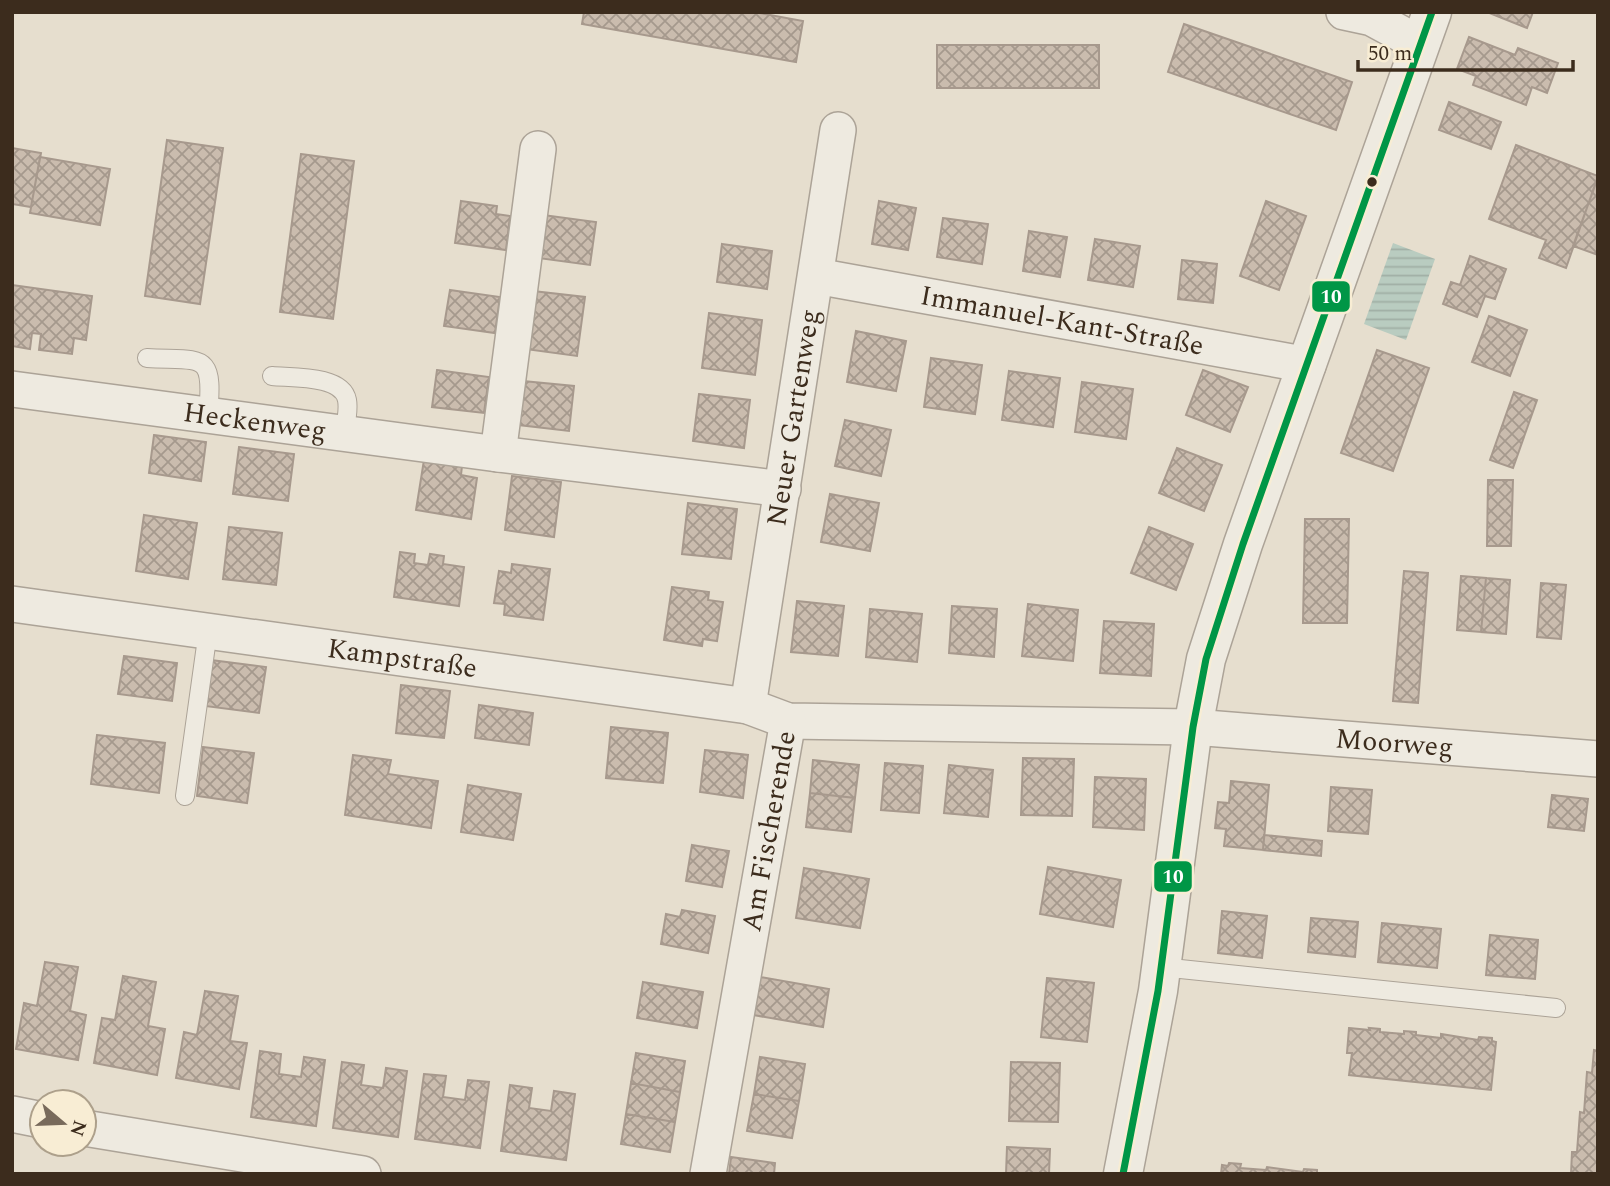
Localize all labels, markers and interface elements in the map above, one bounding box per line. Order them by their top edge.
scale bar [1358,28,1573,72]
text: 50 m [1368,38,1412,70]
unlabelled marker [1365,175,1379,189]
street label: Immanuel-Kant-Straße [917,274,1207,367]
line badge: 10 [1311,280,1351,313]
text: 10 [1320,283,1342,312]
street label: Neuer Gartenweg [755,306,831,529]
street label: Heckenweg [180,391,329,452]
street label: Kampstraße [325,626,480,690]
street label: Moorweg [1334,717,1455,769]
street label: Am Fischerende [730,727,807,935]
line badge: 10 [1153,860,1193,893]
text: 10 [1162,863,1184,892]
north arrow [28,1088,98,1158]
text: N [61,1116,94,1140]

